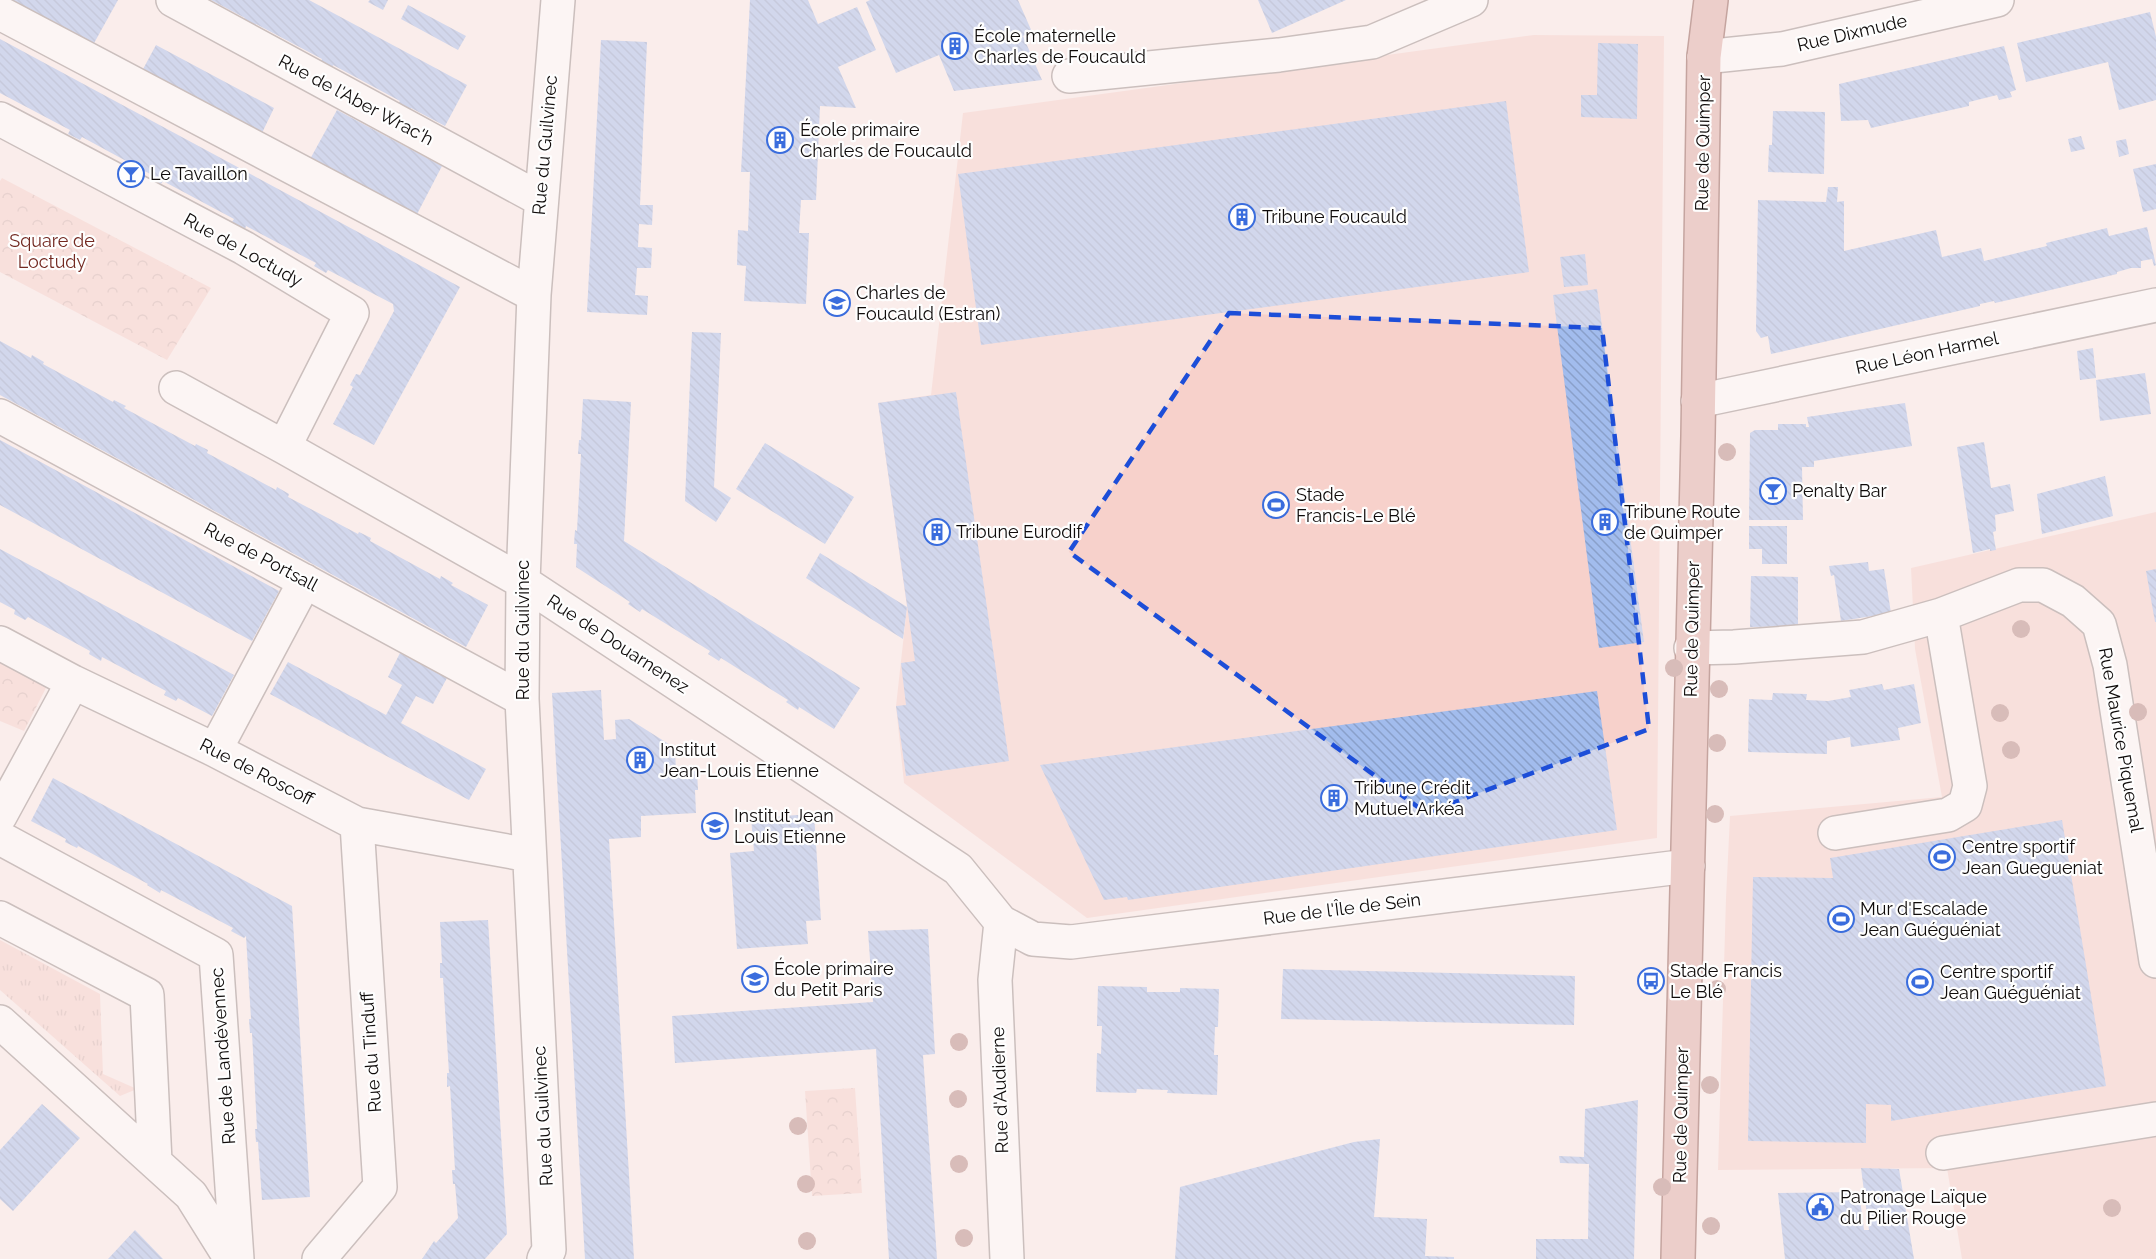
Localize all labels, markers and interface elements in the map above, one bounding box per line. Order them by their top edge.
street label: Rue Dixmude [1795,10,1909,55]
place label: École maternelle Charles de Foucauld [974,24,1146,67]
building icon: École maternelle Charles de Foucauld [940,31,970,61]
street label: Rue de l'Aber Wrac'h [275,50,437,149]
street label: Rue du Guilvinec [528,74,561,216]
street label: Rue de Quimper [1691,74,1714,211]
place label: École primaire Charles de Foucauld [800,118,972,161]
building icon: École primaire Charles de Foucauld [765,125,795,155]
bar icon: Le Tavaillon [116,159,146,189]
place label: Le Tavaillon [150,163,248,184]
building icon: Tribune Foucauld [1227,202,1257,232]
place label: Tribune Foucauld [1262,206,1407,227]
street label: Rue de Loctudy [180,208,306,291]
park label: Square de Loctudy [9,230,95,272]
place label: Charles de Foucauld (Estran) [856,282,1001,324]
school or university icon: Charles de Foucauld (Estran) [822,288,852,318]
street label: Rue Léon Harmel [1854,327,2000,378]
bar icon: Penalty Bar [1758,476,1788,506]
place label: Penalty Bar [1792,480,1887,501]
place label: Stade Francis-Le Blé [1296,484,1416,526]
sports icon: Stade Francis-Le Blé [1261,490,1291,520]
place label: Tribune Route de Quimper [1624,501,1741,543]
building icon: Tribune Route de Quimper [1590,507,1620,537]
building icon: Tribune Eurodif [922,517,952,547]
street label: Rue de Portsall [201,518,322,595]
place label: Tribune Eurodif [956,521,1083,542]
street label: Rue du Guilvinec [512,560,533,700]
street label: Rue de Quimper [1680,560,1703,697]
street label: Rue de Douarnenez [543,590,693,697]
street label: Rue Maurice Piquemal [2095,646,2148,834]
street label: Rue de Roscoff [197,734,318,810]
place label: Institut Jean-Louis Etienne [660,739,819,781]
building icon: Institut Jean-Louis Etienne [625,745,655,775]
place label: Tribune Crédit Mutuel Arkéa [1354,777,1471,819]
building icon: Tribune Crédit Mutuel Arkéa [1319,783,1349,813]
place label: Institut Jean Louis Etienne [734,805,846,847]
school or university icon: Institut Jean Louis Etienne [700,811,730,841]
place label: Centre sportif Jean Guegueniat [1962,836,2103,878]
sports icon: Centre sportif Jean Guegueniat [1927,842,1957,872]
street label: Rue de l'Île de Sein [1262,887,1422,929]
place label: Mur d'Escalade Jean Guéguéniat [1860,898,2001,940]
sports icon: Mur d'Escalade Jean Guéguéniat [1826,904,1856,934]
place label: École primaire du Petit Paris [774,957,894,1000]
place label: Stade Francis Le Blé [1670,960,1782,1002]
place label: Centre sportif Jean Guéguéniat [1940,961,2081,1003]
school or university icon: École primaire du Petit Paris [740,964,770,994]
bus stop icon: Stade Francis Le Blé [1636,966,1666,996]
street label: Rue de Landévennec [206,967,239,1145]
sports icon: Centre sportif Jean Guéguéniat [1905,967,1935,997]
street label: Rue du Tinduff [356,990,385,1113]
street label: Rue d'Audierne [987,1026,1012,1154]
street label: Rue du Guilvinec [528,1045,557,1187]
street label: Rue de Quimper [1669,1046,1692,1183]
place label: Patronage Laïque du Pilier Rouge [1840,1186,1987,1228]
public building icon: Patronage Laïque du Pilier Rouge [1805,1192,1835,1222]

